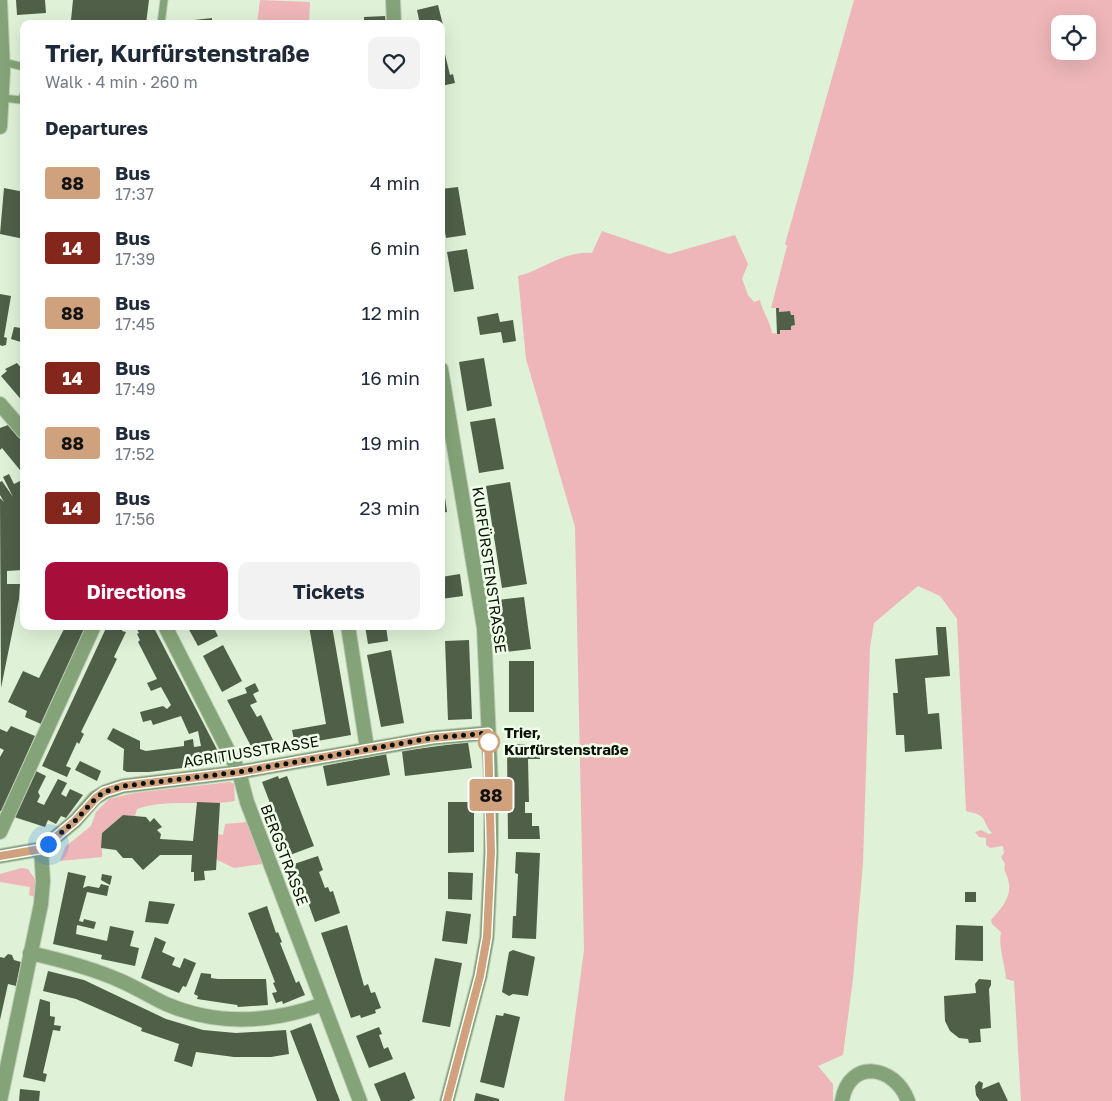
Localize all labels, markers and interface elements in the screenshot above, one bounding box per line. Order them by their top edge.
map controls [1051,15,1096,60]
button: locate [1051,15,1096,60]
button: heart [368,37,420,89]
text: Trier, Kurfürstenstraße [45,38,310,67]
text: Walk · 4 min · 260 m [45,72,198,92]
text: Departures [45,116,148,139]
text: Bus [115,161,150,184]
text: 4 min [370,171,420,194]
text: 88 [61,172,84,194]
text: 17:37 [115,184,154,204]
text: Bus [115,226,150,249]
text: 6 min [370,236,420,259]
text: 14 [62,237,83,259]
text: 17:39 [115,249,155,269]
text: Bus [115,291,150,314]
text: 12 min [361,301,420,324]
text: 88 [61,302,84,324]
text: 17:45 [115,314,155,334]
text: Bus [115,356,150,379]
text: 16 min [361,366,420,389]
text: 14 [62,367,83,389]
text: 17:49 [115,379,155,399]
text: Bus [115,421,150,444]
text: 19 min [361,431,420,454]
text: 88 [61,432,84,454]
text: 17:52 [115,444,155,464]
street label: KURFÜRSTENSTRASSE [469,485,511,654]
text: Bus [115,486,150,509]
text: 23 min [360,496,420,519]
text: 14 [62,497,83,519]
text: 17:56 [115,509,155,529]
button: Directions [45,562,228,620]
button: Tickets [238,562,420,620]
place label: Trier, Kurfürstenstraße [504,723,629,758]
street label: AGRITIUSSTRASSE [182,731,320,771]
marker: Trier, Kurfürstenstraße [478,731,500,753]
line badge: 88 [468,779,514,811]
text: 88 [479,784,503,806]
street label: BERGSTRASSE [257,801,313,908]
your location [36,832,61,857]

